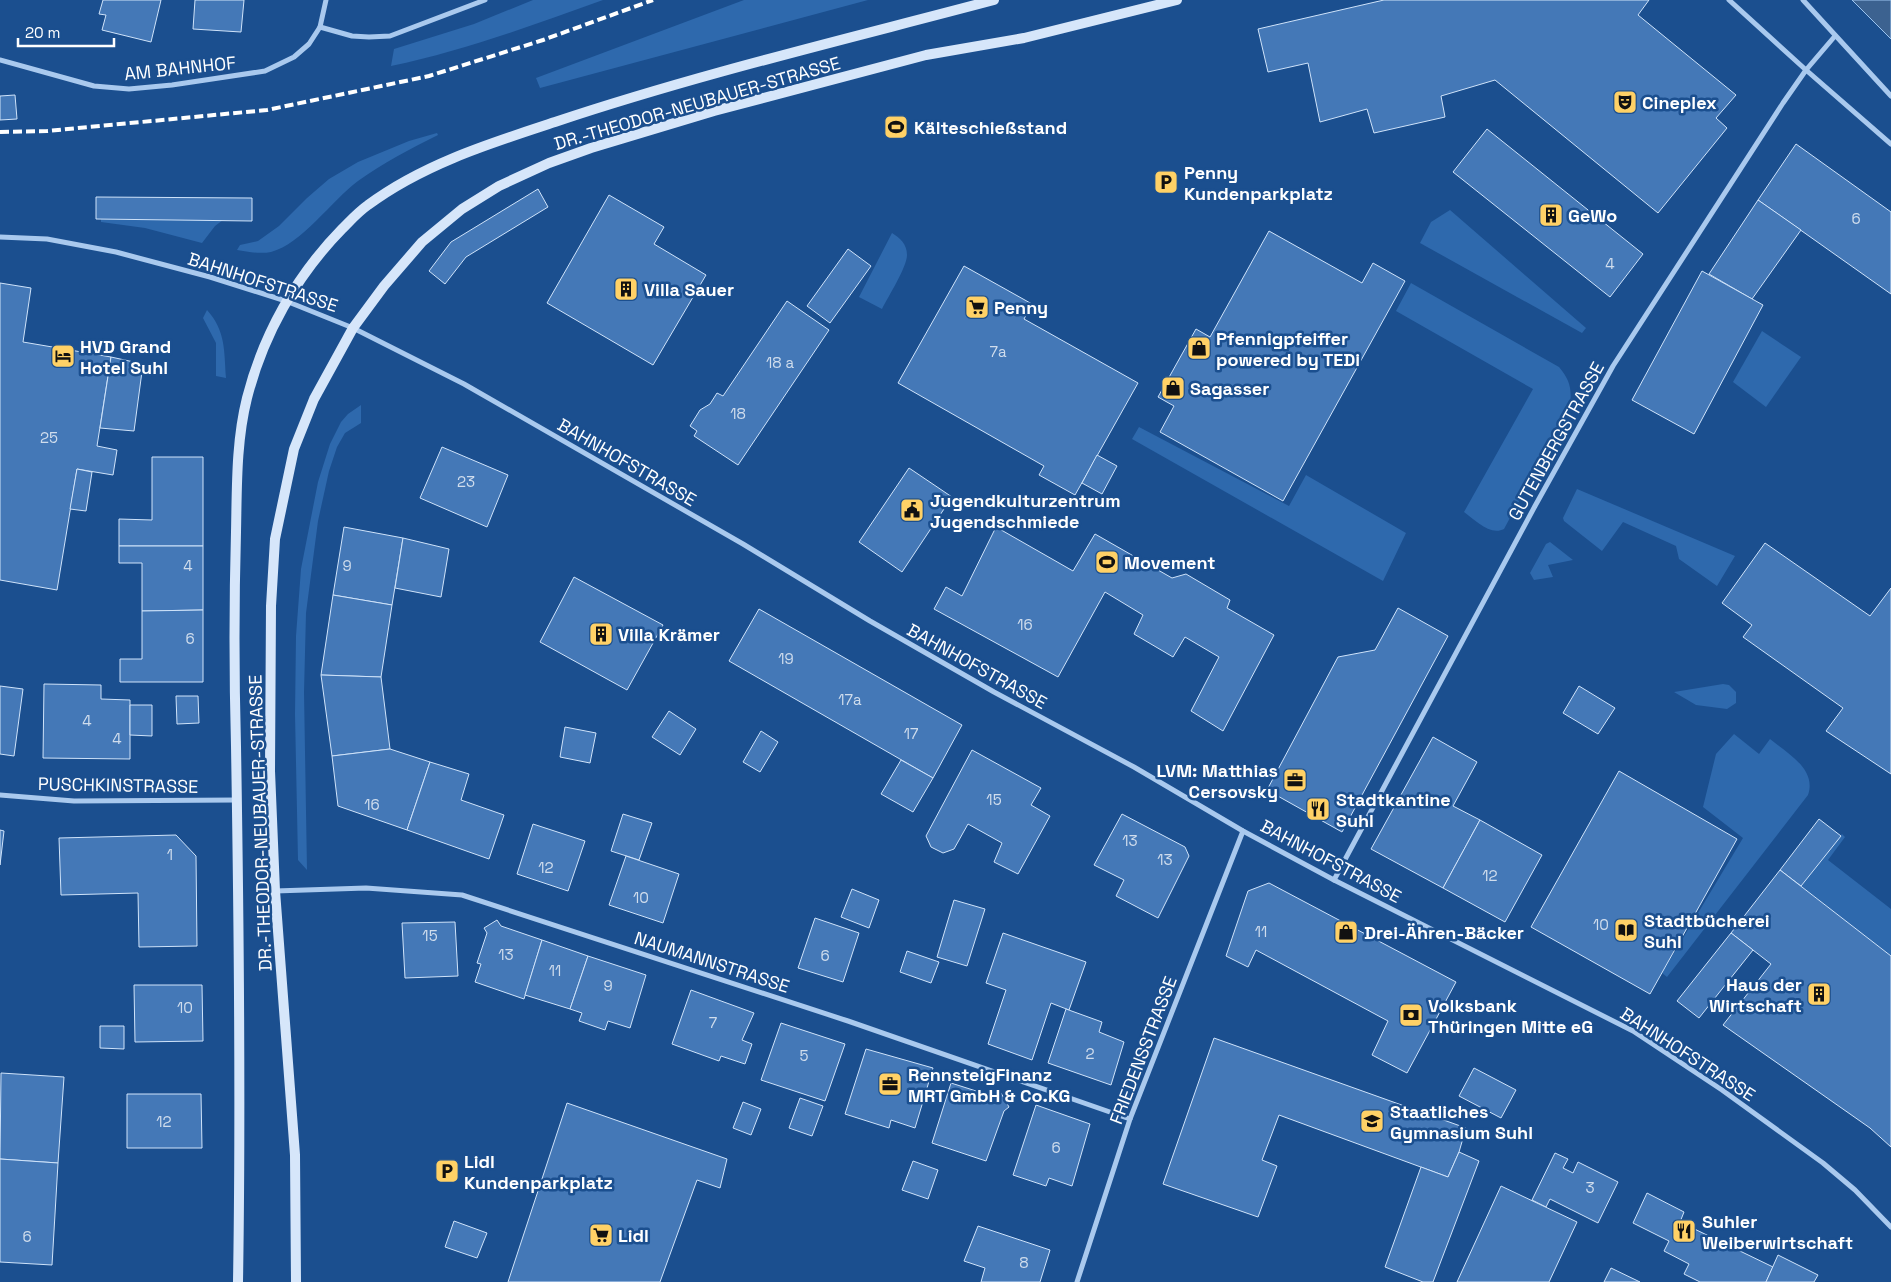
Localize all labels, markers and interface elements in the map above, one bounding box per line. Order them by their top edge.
scale bar [18,15,114,47]
text: 20 m [25,23,60,42]
street label: AM BAHNHOF [123,51,237,85]
street label: DR.-THEODOR-NEUBAUER-STRASSE [551,51,843,155]
theatre icon: Cineplex [1612,89,1638,115]
place label: Cineplex [1642,91,1717,114]
sports icon: Kälteschießstand [883,114,909,140]
place label: Kälteschießstand [914,116,1067,139]
place label: Penny Kundenparkplatz [1184,161,1333,205]
parking icon: Penny Kundenparkplatz [1153,169,1179,195]
building icon: GeWo [1538,202,1564,228]
place label: GeWo [1568,204,1617,227]
house number: 6 [1851,209,1861,228]
street label: BAHNHOFSTRASSE [185,247,341,317]
house number: 4 [1605,254,1615,273]
building icon: Villa Sauer [613,276,639,302]
place label: Villa Sauer [644,278,734,301]
supermarket icon: Penny [964,294,990,320]
place label: Penny [994,296,1048,319]
place label: Pfennigpfeiffer powered by TEDi [1216,327,1360,371]
place label: HVD Grand Hotel Suhl [80,335,171,379]
shop icon: Pfennigpfeiffer powered by TEDi [1186,335,1212,361]
house number: 7a [989,342,1007,361]
hotel icon: HVD Grand Hotel Suhl [50,343,76,369]
house number: 18 a [766,353,794,372]
street label: GUTENBERGSTRASSE [1503,358,1609,524]
shop icon: Sagasser [1160,375,1186,401]
place label: Sagasser [1190,377,1269,400]
house number: 18 [730,404,746,423]
street label: BAHNHOFSTRASSE [554,413,700,511]
house number: 25 [40,428,58,447]
house number: 23 [457,472,475,491]
place label: Jugendkulturzentrum Jugendschmiede [930,489,1121,533]
public building icon: Jugendkulturzentrum Jugendschmiede [899,497,925,523]
sports icon: Movement [1094,549,1120,575]
place label: Movement [1124,551,1215,574]
house number: 4 [183,556,193,575]
house number: 9 [342,556,352,575]
house number: 16 [1017,615,1033,634]
street label: BAHNHOFSTRASSE [903,618,1051,714]
building icon: Villa Krämer [588,621,614,647]
place label: Villa Krämer [618,623,720,646]
house number: 6 [185,629,195,648]
house number: 19 [778,649,794,668]
street label: DR.-THEODOR-NEUBAUER-STRASSE [243,674,277,972]
house number: 17a [838,690,862,709]
house number: 4 [82,711,92,730]
house number: 17 [904,724,918,743]
house number: 4 [112,729,122,748]
place label: LVM: Matthias Cersovsky [1157,759,1278,803]
office icon: LVM: Matthias Cersovsky [1282,767,1308,793]
street label: PUSCHKINSTRASSE [38,772,198,798]
place label: Stadtkantine Suhl [1336,788,1451,832]
house number: 15 [986,790,1002,809]
house number: 16 [364,795,380,814]
restaurant icon: Stadtkantine Suhl [1305,796,1331,822]
street label: BAHNHOFSTRASSE [1257,814,1405,908]
house number: 13 [1122,831,1138,850]
house number: 1 [167,845,173,864]
house number: 13 [1157,850,1173,869]
house number: 12 [538,858,554,877]
house number: 12 [1482,866,1498,885]
house number: 10 [633,888,649,907]
place label: Stadtbücherei Suhl [1644,909,1770,953]
house number: 10 [1593,915,1609,934]
library icon: Stadtbücherei Suhl [1613,917,1639,943]
shop icon: Drei-Ähren-Bäcker [1333,919,1359,945]
place label: Drei-Ähren-Bäcker [1364,921,1524,944]
house number: 11 [1255,922,1267,941]
house number: 15 [422,926,438,945]
street label: NAUMANNSTRASSE [632,926,792,998]
house number: 13 [498,945,514,964]
house number: 6 [820,946,830,965]
house number: 11 [549,961,561,980]
street label: FRIEDENSSTRASSE [1104,973,1182,1127]
place label: Haus der Wirtschaft [1709,973,1802,1017]
house number: 9 [603,976,613,995]
building icon: Haus der Wirtschaft [1806,981,1832,1007]
place label: Volksbank Thüringen Mitte eG [1428,994,1593,1038]
house number: 10 [177,998,193,1017]
bank icon: Volksbank Thüringen Mitte eG [1398,1002,1424,1028]
street label: BAHNHOFSTRASSE [1616,1002,1760,1106]
house number: 7 [709,1013,717,1032]
house number: 2 [1085,1044,1095,1063]
house number: 5 [800,1046,809,1065]
place label: RennsteigFinanz MRT GmbH & Co.KG [908,1063,1071,1107]
office icon: RennsteigFinanz MRT GmbH & Co.KG [877,1071,903,1097]
place label: Staatliches Gymnasium Suhl [1390,1100,1533,1144]
school or university icon: Staatliches Gymnasium Suhl [1359,1108,1385,1134]
house number: 12 [156,1112,172,1131]
house number: 6 [1051,1138,1061,1157]
place label: Lidl Kundenparkplatz [464,1150,613,1194]
parking icon: Lidl Kundenparkplatz [434,1158,460,1184]
house number: 3 [1585,1178,1595,1197]
place label: Suhler Weiberwirtschaft [1702,1210,1853,1254]
restaurant icon: Suhler Weiberwirtschaft [1671,1218,1697,1244]
supermarket icon: Lidl [588,1222,614,1248]
place label: Lidl [618,1224,649,1247]
house number: 6 [22,1227,32,1246]
house number: 8 [1019,1253,1029,1272]

